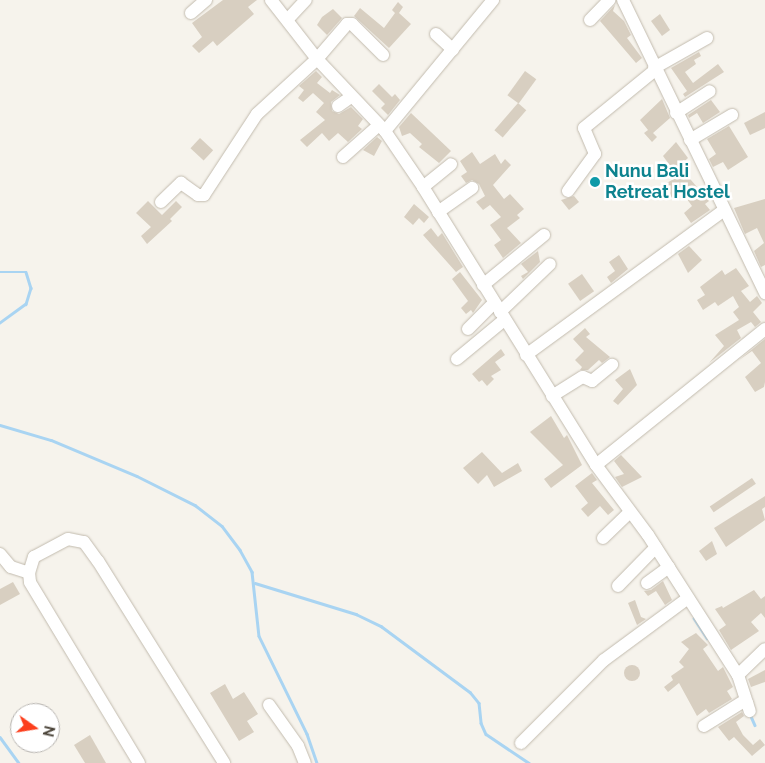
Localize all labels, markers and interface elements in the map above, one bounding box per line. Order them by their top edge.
place label: Nunu Bali Retreat Hostel [605,161,730,203]
marker: Nunu Bali Retreat Hostel [589,176,601,188]
north arrow [10,703,60,753]
text: N [40,724,58,738]

